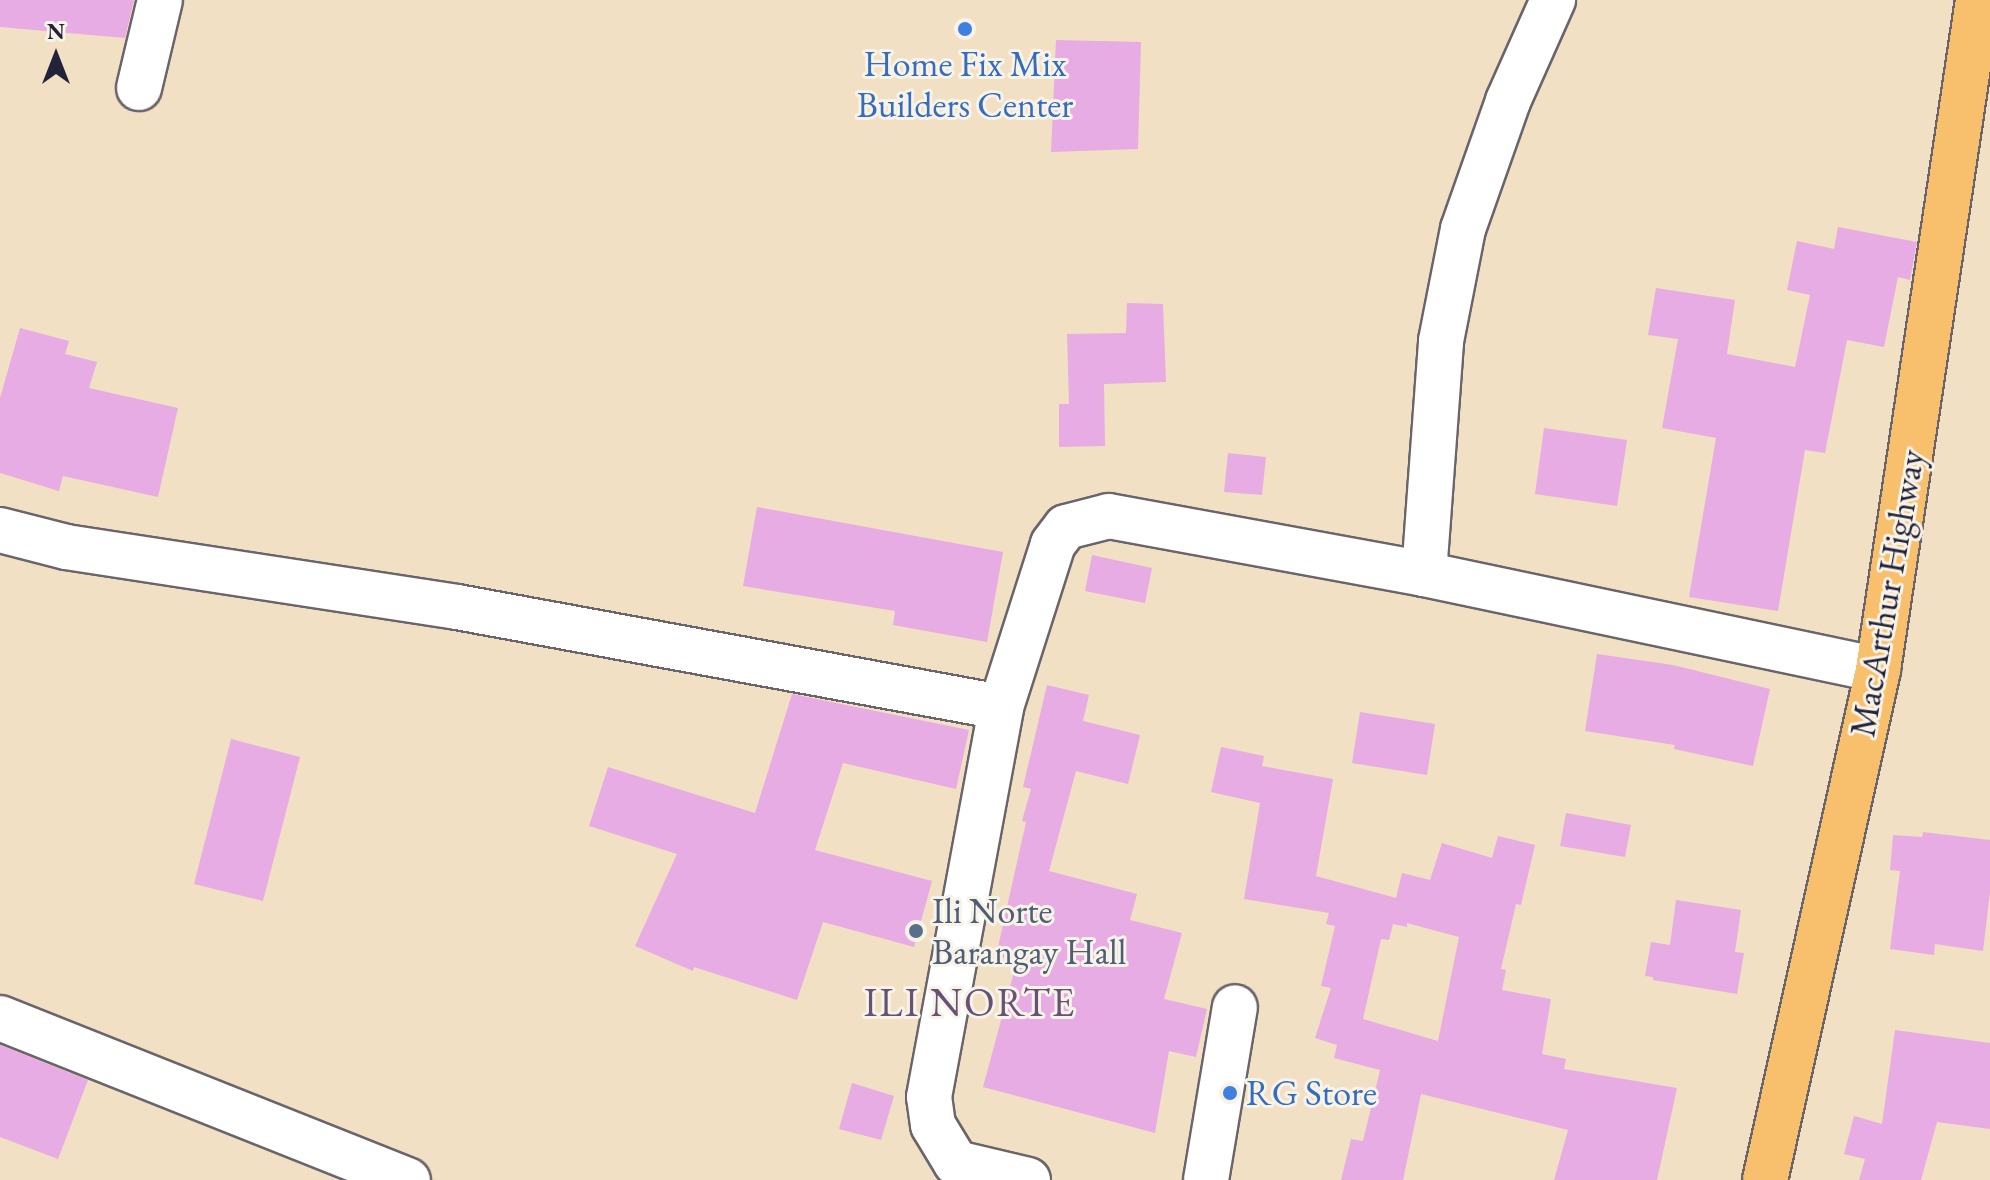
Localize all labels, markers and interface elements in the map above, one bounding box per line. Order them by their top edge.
north arrow [16,16,96,96]
text: N [47,17,65,46]
marker: Home Fix Mix Builders Center [956,20,974,38]
place label: Home Fix Mix Builders Center [857,41,1073,126]
street label: MacArthur Highway [1840,446,1934,740]
place label: Ili Norte Barangay Hall [932,888,1126,973]
marker: Ili Norte Barangay Hall [907,922,925,940]
district label: ILI NORTE [864,978,1076,1026]
place label: RG Store [1246,1071,1377,1115]
marker: RG Store [1221,1084,1239,1102]

